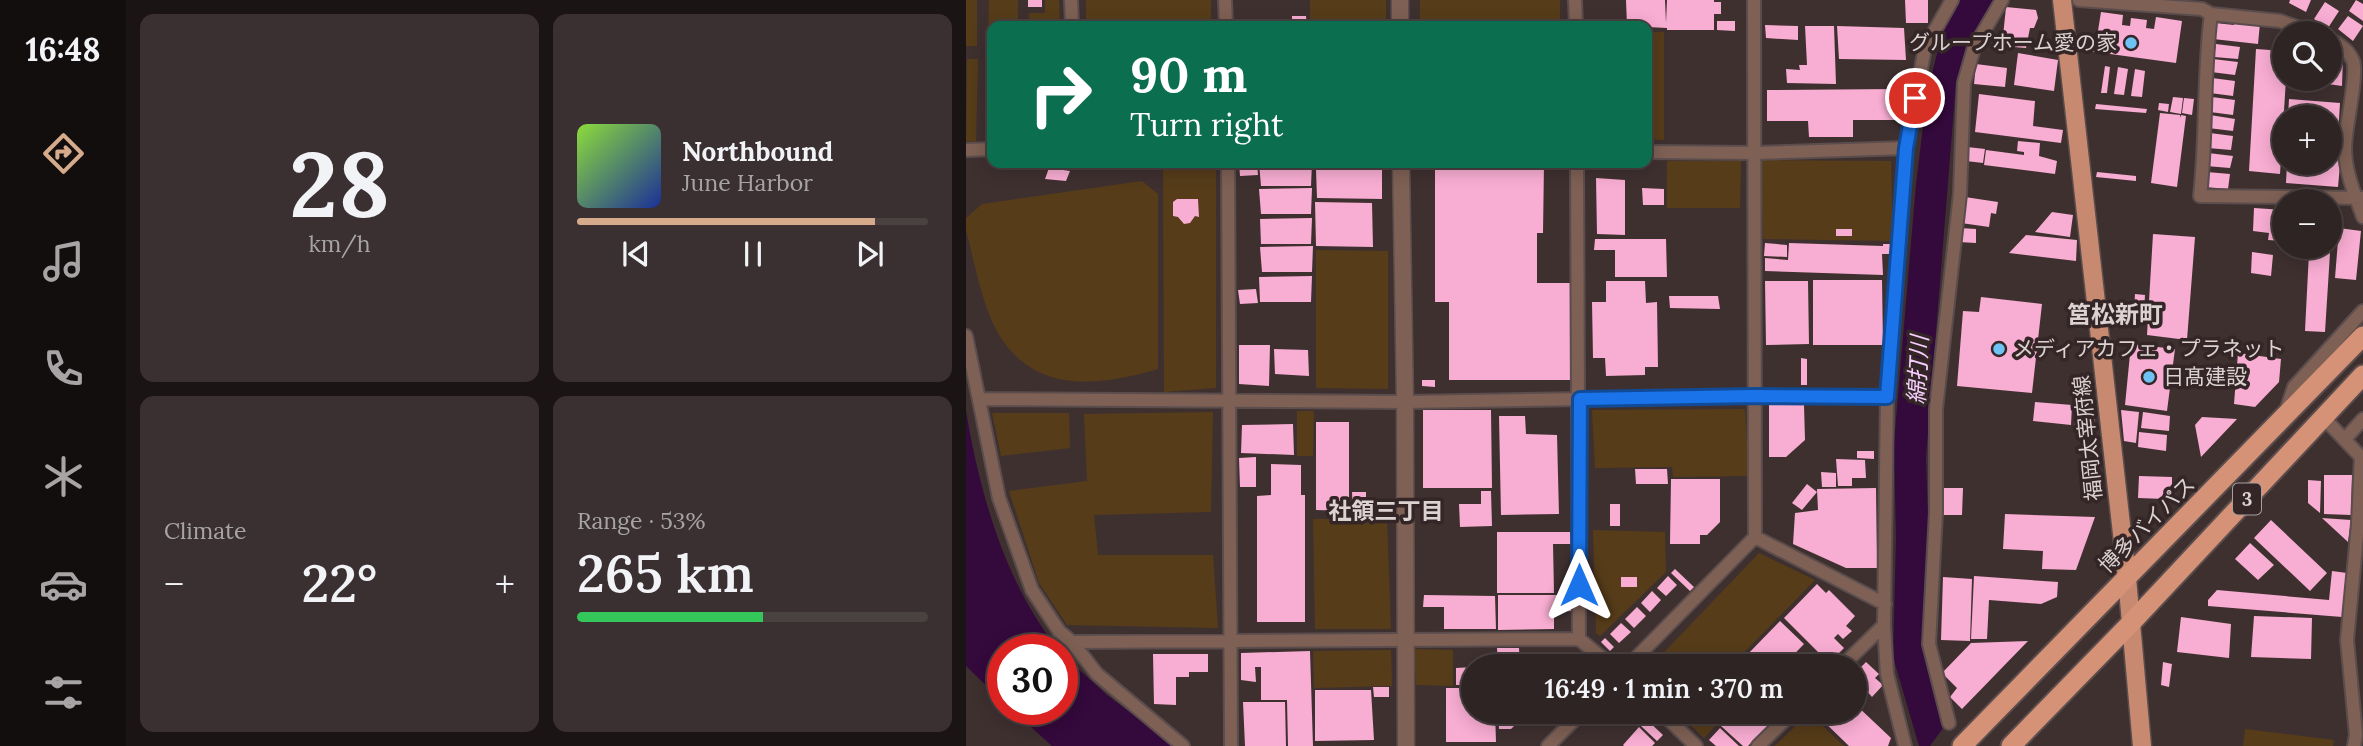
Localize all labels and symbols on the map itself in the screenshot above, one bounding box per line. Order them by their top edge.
place label: グループホーム愛の家 [1909,29,2117,56]
marker: グループホーム愛の家 [2123,35,2139,51]
pin [1885,68,1945,128]
district label: 筥松新町 [2067,299,2163,330]
water label: 綿打川 [1901,332,1934,405]
place label: メディアカフェ・プラネット [2013,335,2285,362]
marker: メディアカフェ・プラネット [1991,341,2007,357]
place label: 日髙建設 [2163,363,2247,390]
marker: 日髙建設 [2141,369,2157,385]
street label: 福岡太宰府線 [2067,374,2108,502]
street label: 博多バイパス [2093,471,2201,579]
road number: 3 [2233,484,2261,514]
district label: 社領三丁目 [1329,496,1444,525]
position arrow [1542,548,1616,622]
speed limit sign: 30 [987,634,1078,725]

